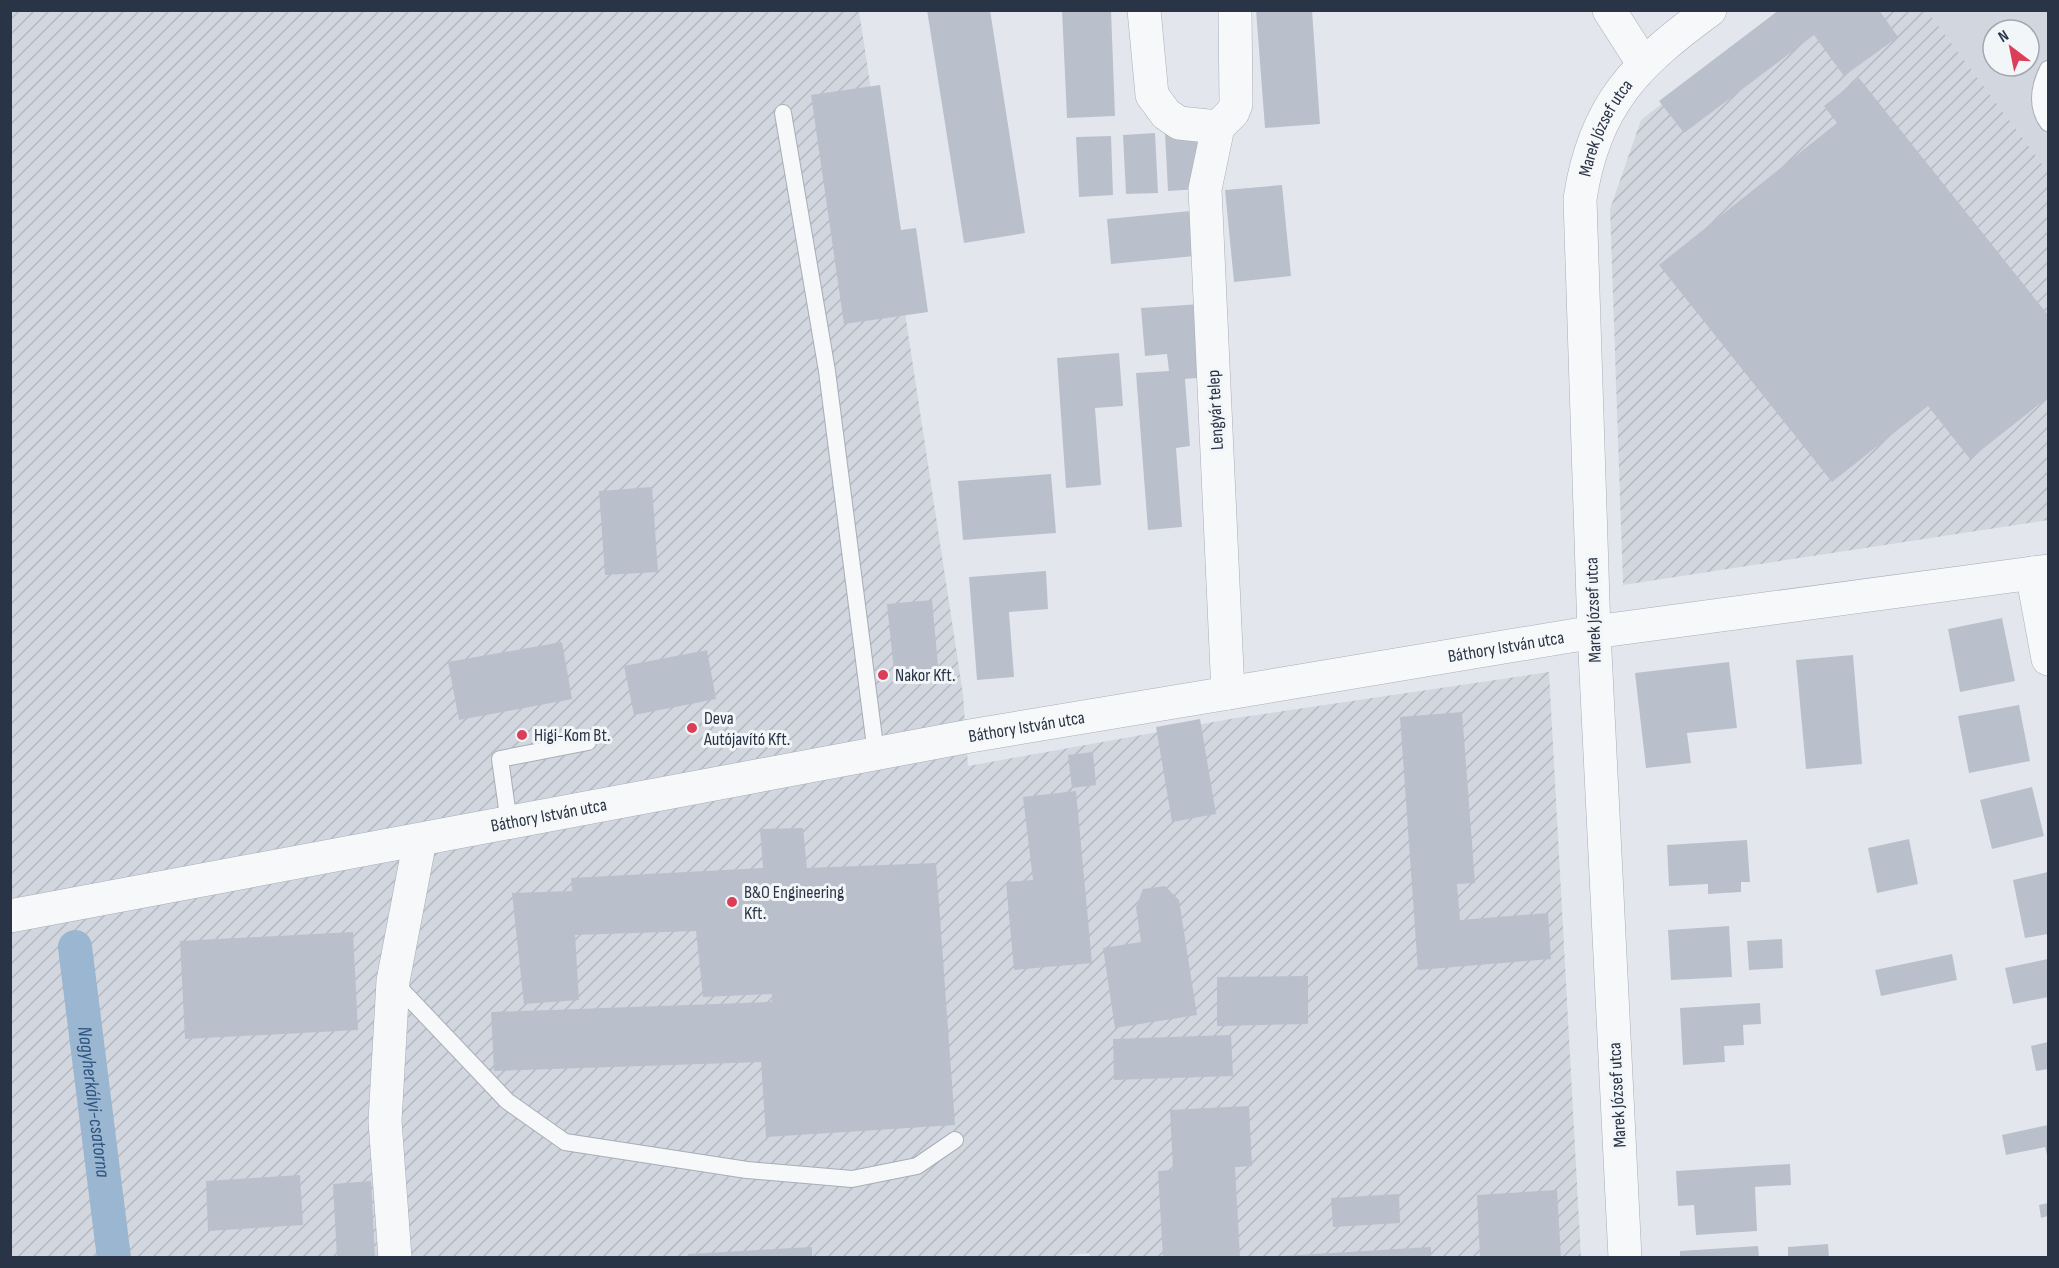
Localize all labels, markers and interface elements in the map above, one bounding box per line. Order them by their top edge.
north arrow [1981,18,2041,78]
text: N [1995,26,2013,47]
street label: Marek József utca [1574,75,1637,179]
street label: Lengyár telep [1203,369,1228,451]
street label: Marek József utca [1581,557,1606,663]
street label: Báthory István utca [1446,627,1566,667]
place label: Nakor Kft. [895,665,955,686]
marker: Nakor Kft. [876,668,890,682]
street label: Báthory István utca [967,707,1086,747]
place label: Deva Autójavító Kft. [703,708,790,750]
marker: Deva Autójavító Kft. [685,721,699,735]
place label: Higi-Kom Bt. [534,725,611,746]
marker: Higi-Kom Bt. [515,728,529,742]
street label: Báthory István utca [489,794,608,837]
place label: B&O Engineering Kft. [744,882,844,924]
marker: B&O Engineering Kft. [725,895,739,909]
water label: Nagyherkályi-csatorna [72,1025,115,1179]
street label: Marek József utca [1604,1042,1631,1148]

